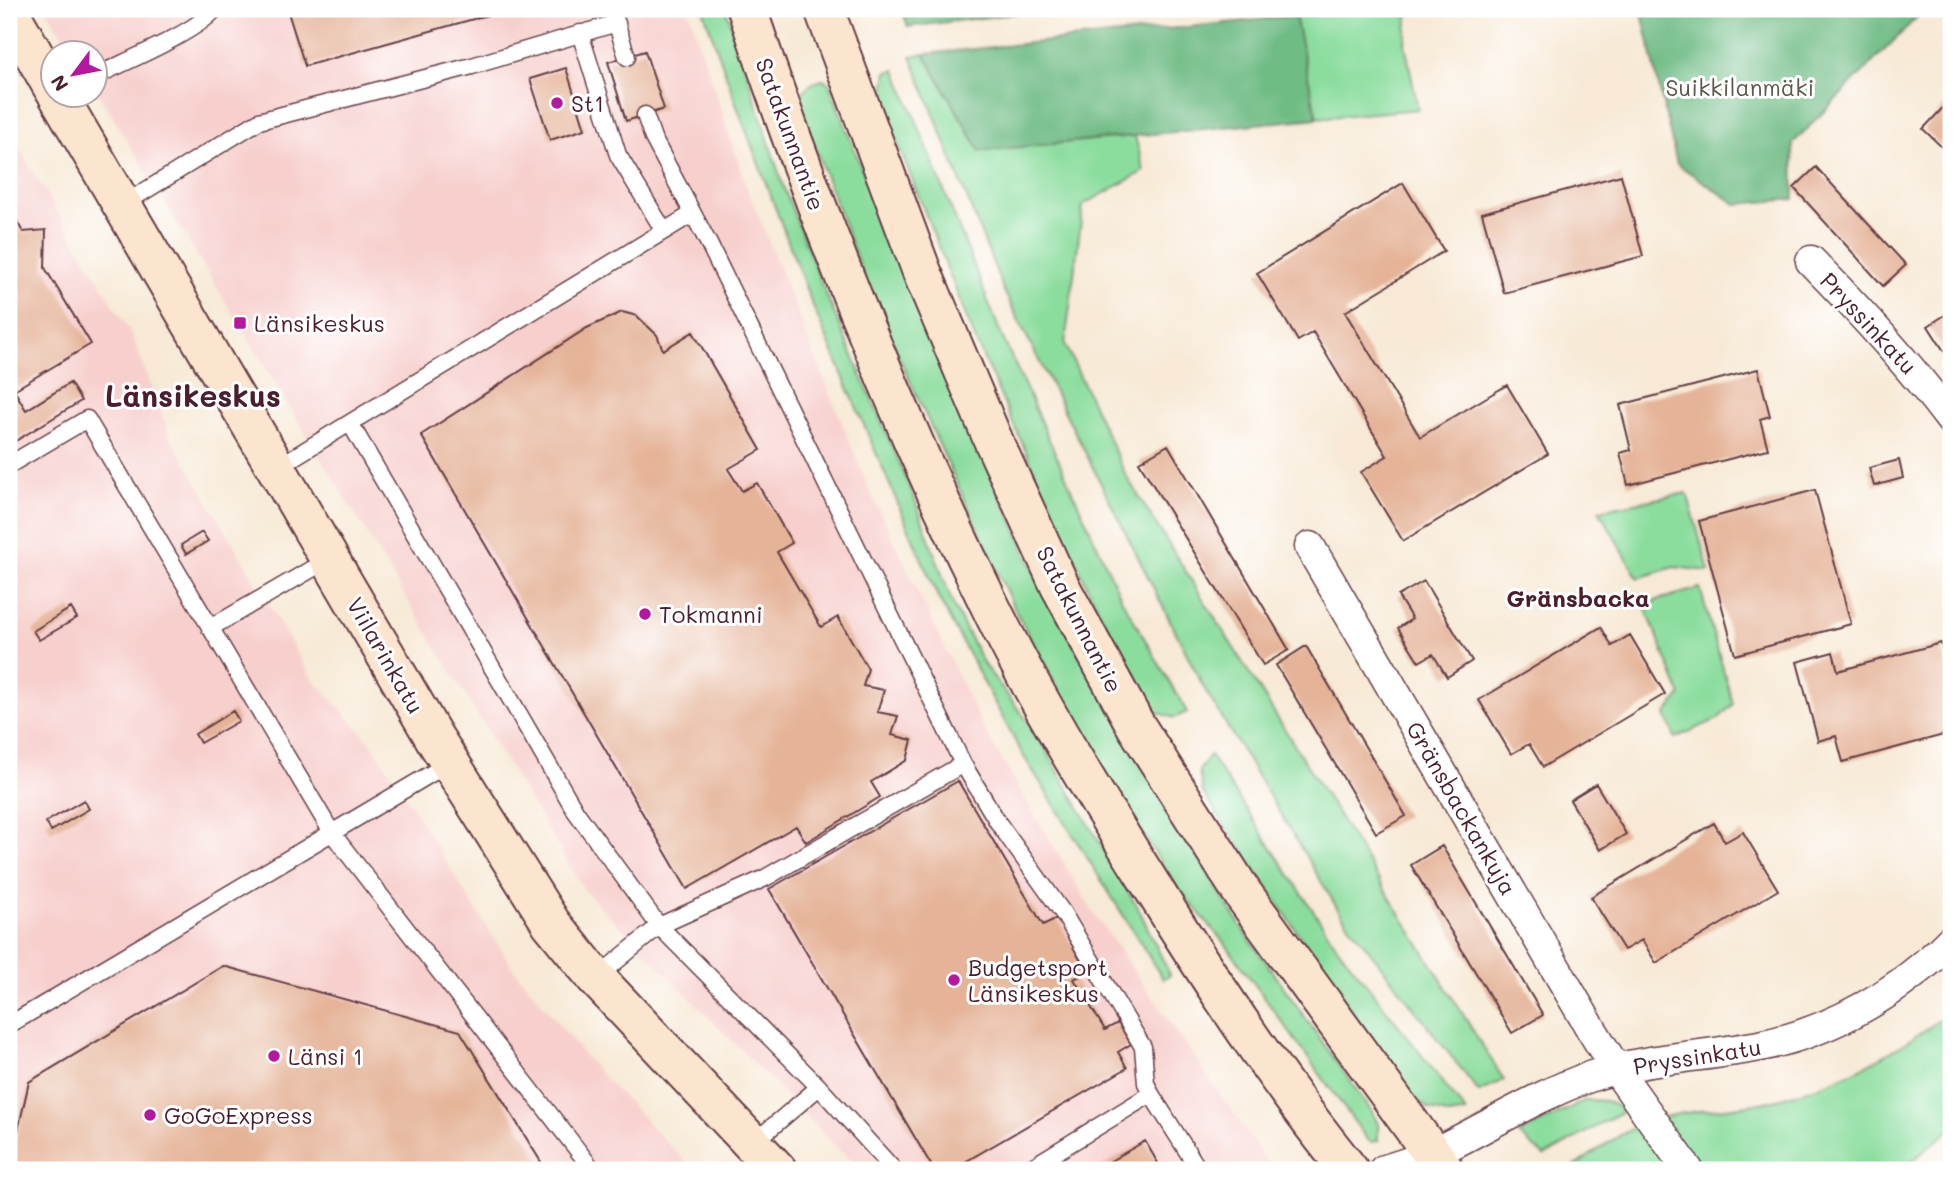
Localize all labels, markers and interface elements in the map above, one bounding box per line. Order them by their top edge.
north arrow [38,38,108,108]
street label: Satakunnantie [749,53,833,215]
text: N [45,71,74,96]
park label: Suikkilanmäki [1666,72,1814,102]
place label: St1 [571,88,604,118]
marker: St1 [549,95,565,111]
street label: Pryssinkatu [1814,266,1924,380]
place label: Länsikeskus [254,308,385,338]
marker: Länsikeskus [232,315,248,331]
district label: Länsikeskus [105,375,281,415]
street label: Satakunnantie [1030,541,1130,697]
district label: Gränsbacka [1506,582,1650,613]
street label: Viilarinkatu [341,591,431,719]
place label: Tokmanni [659,599,763,629]
marker: Tokmanni [637,606,653,622]
street label: Gränsbackankuja [1400,716,1524,900]
place label: Budgetsport Länsikeskus [968,952,1108,1008]
marker: Budgetsport Länsikeskus [946,972,962,988]
street label: Pryssinkatu [1631,1031,1763,1081]
place label: Länsi 1 [288,1041,363,1071]
marker: Länsi 1 [266,1048,282,1064]
place label: GoGoExpress [164,1100,313,1130]
marker: GoGoExpress [142,1107,158,1123]

